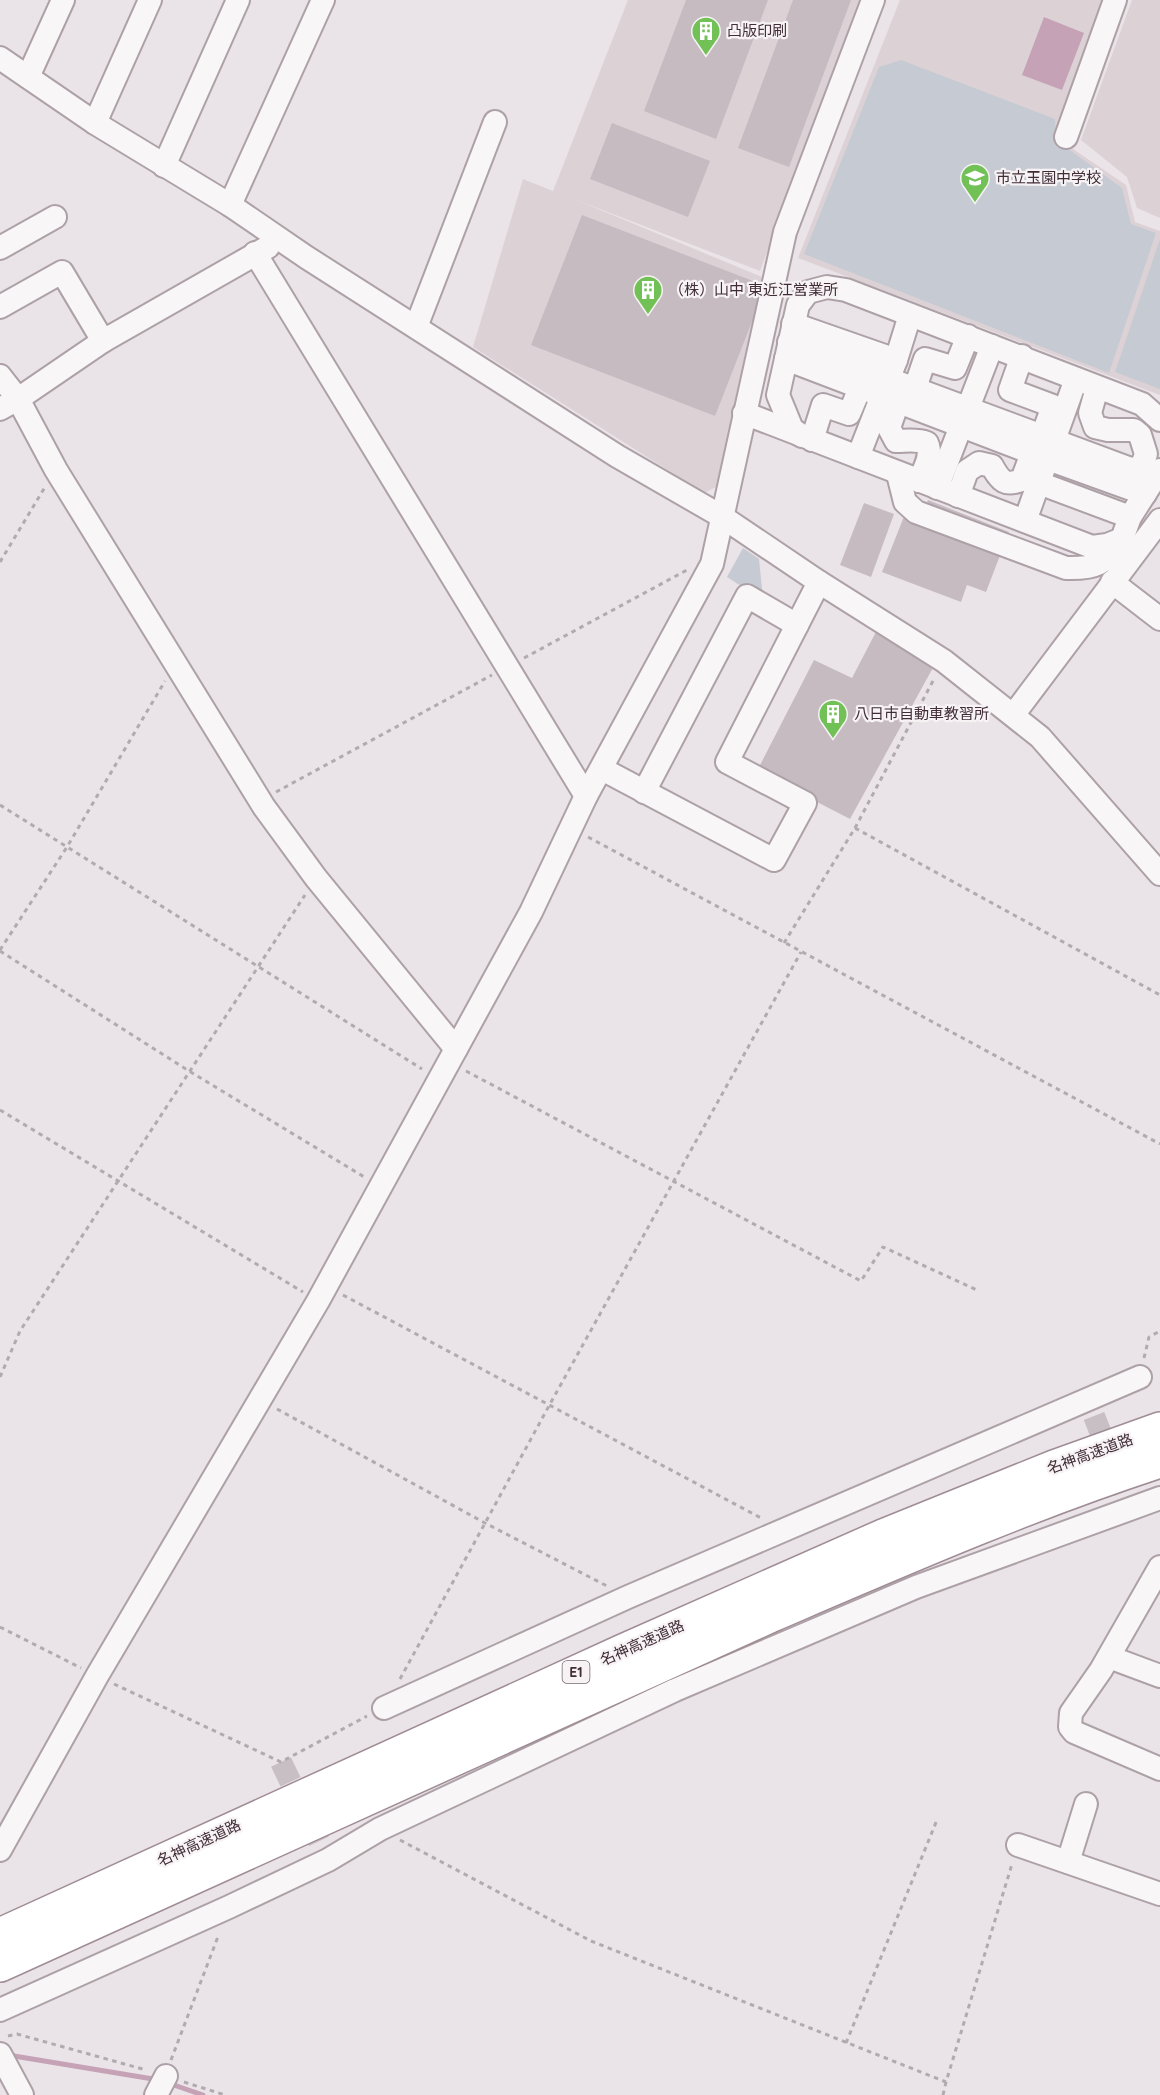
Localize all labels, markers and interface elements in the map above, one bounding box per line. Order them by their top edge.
building icon: 凸版印刷 [690,15,722,57]
place label: 凸版印刷 [727,21,787,40]
school or university icon: 市立玉園中学校 [959,162,991,204]
place label: 市立玉園中学校 [996,168,1101,187]
building icon: （株）山中 東近江営業所 [632,274,664,316]
place label: （株）山中 東近江営業所 [669,280,838,299]
building icon: 八日市自動車教習所 [817,698,849,740]
place label: 八日市自動車教習所 [854,704,989,723]
street label: 名神高速道路 [1044,1429,1135,1478]
street label: 名神高速道路 [597,1616,687,1670]
road number: E1 [562,1661,590,1683]
street label: 名神高速道路 [154,1815,244,1870]

